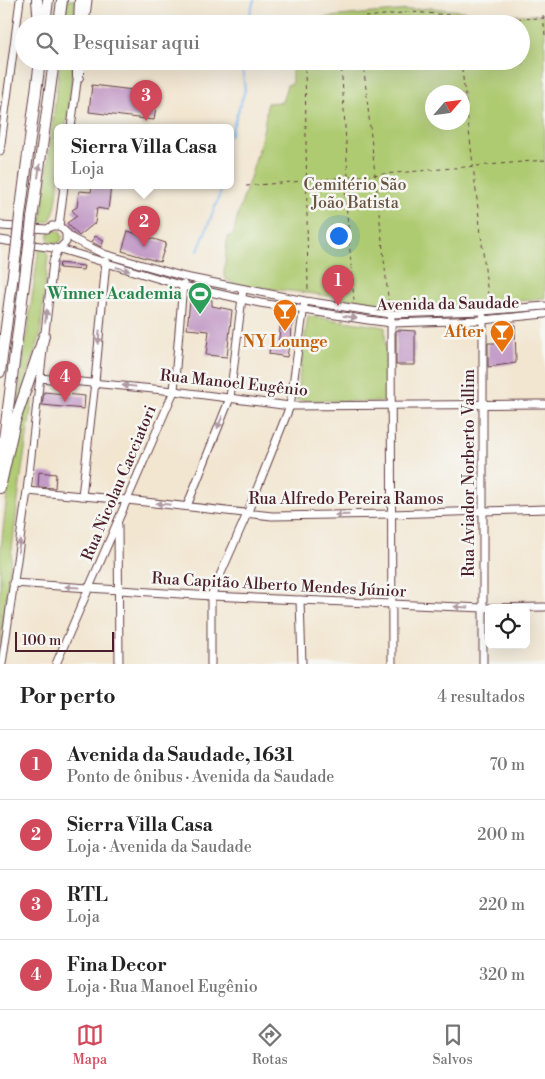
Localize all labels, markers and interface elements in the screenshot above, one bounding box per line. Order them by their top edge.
search box [15,15,530,70]
icon: search [33,29,61,57]
text: Pesquisar aqui [73,31,200,55]
pin: 3 [130,80,162,121]
north arrow [425,85,470,130]
popup [54,124,234,189]
text: Sierra Villa Casa [71,135,217,159]
text: Loja [71,159,104,179]
one-way arrow [35,163,43,179]
park label: Cemitério São João Batista [304,175,406,213]
pin: 2 [128,206,160,247]
your location [326,223,352,249]
one-way arrow [116,265,131,273]
pin: 1 [322,265,354,306]
sports icon: Winner Academia [187,281,213,315]
place label: Winner Academia [46,284,182,304]
street label: Avenida da Saudade [376,293,519,315]
bar icon: NY Lounge [272,298,298,332]
one-way arrow [42,307,50,323]
one-way arrow [342,313,358,321]
bar icon: After [489,319,515,353]
place label: After [443,322,484,342]
one-way arrow [95,329,103,345]
place label: NY Lounge [242,332,328,352]
pin: 4 [49,361,81,402]
street label: Rua Manoel Eugênio [159,365,309,401]
street label: Rua Aviador Norberto Vallim [459,369,479,577]
one-way arrow [121,382,137,390]
street label: Rua Nicolau Cacciatori [77,402,161,564]
one-way arrow [216,415,224,430]
street label: Rua Alfredo Pereira Ramos [248,489,444,509]
one-way arrow [155,500,171,508]
one-way arrow [334,511,350,519]
one-way arrow [15,538,23,554]
street label: Rua Capitão Alberto Mendes Júnior [151,568,407,602]
one-way arrow [64,583,80,591]
one-way arrow [453,602,469,610]
map controls [485,604,530,649]
button: locate [485,604,530,649]
scale bar [15,629,114,652]
text: 100 m [22,632,61,650]
text: Por perto [20,684,116,710]
text: 4 resultados [437,687,525,707]
text: Avenida da Saudade, 1631 [67,743,294,767]
text: 1 [32,755,40,775]
text: 70 m [489,755,525,775]
text: Ponto de ônibus · Avenida da Saudade [67,767,334,787]
text: Sierra Villa Casa [67,813,213,837]
text: 2 [31,825,41,845]
text: 200 m [477,825,525,845]
text: Loja · Avenida da Saudade [67,837,252,857]
text: RTL [67,883,108,907]
text: 3 [31,895,41,915]
text: 220 m [479,895,525,915]
text: Loja [67,907,100,927]
text: Fina Decor [67,953,167,977]
text: 4 [31,965,41,985]
text: 320 m [479,965,525,985]
text: Loja · Rua Manoel Eugênio [67,977,258,997]
tab: Mapa [72,1021,107,1069]
tab: Rotas [252,1021,288,1069]
tab: Salvos [433,1021,473,1069]

